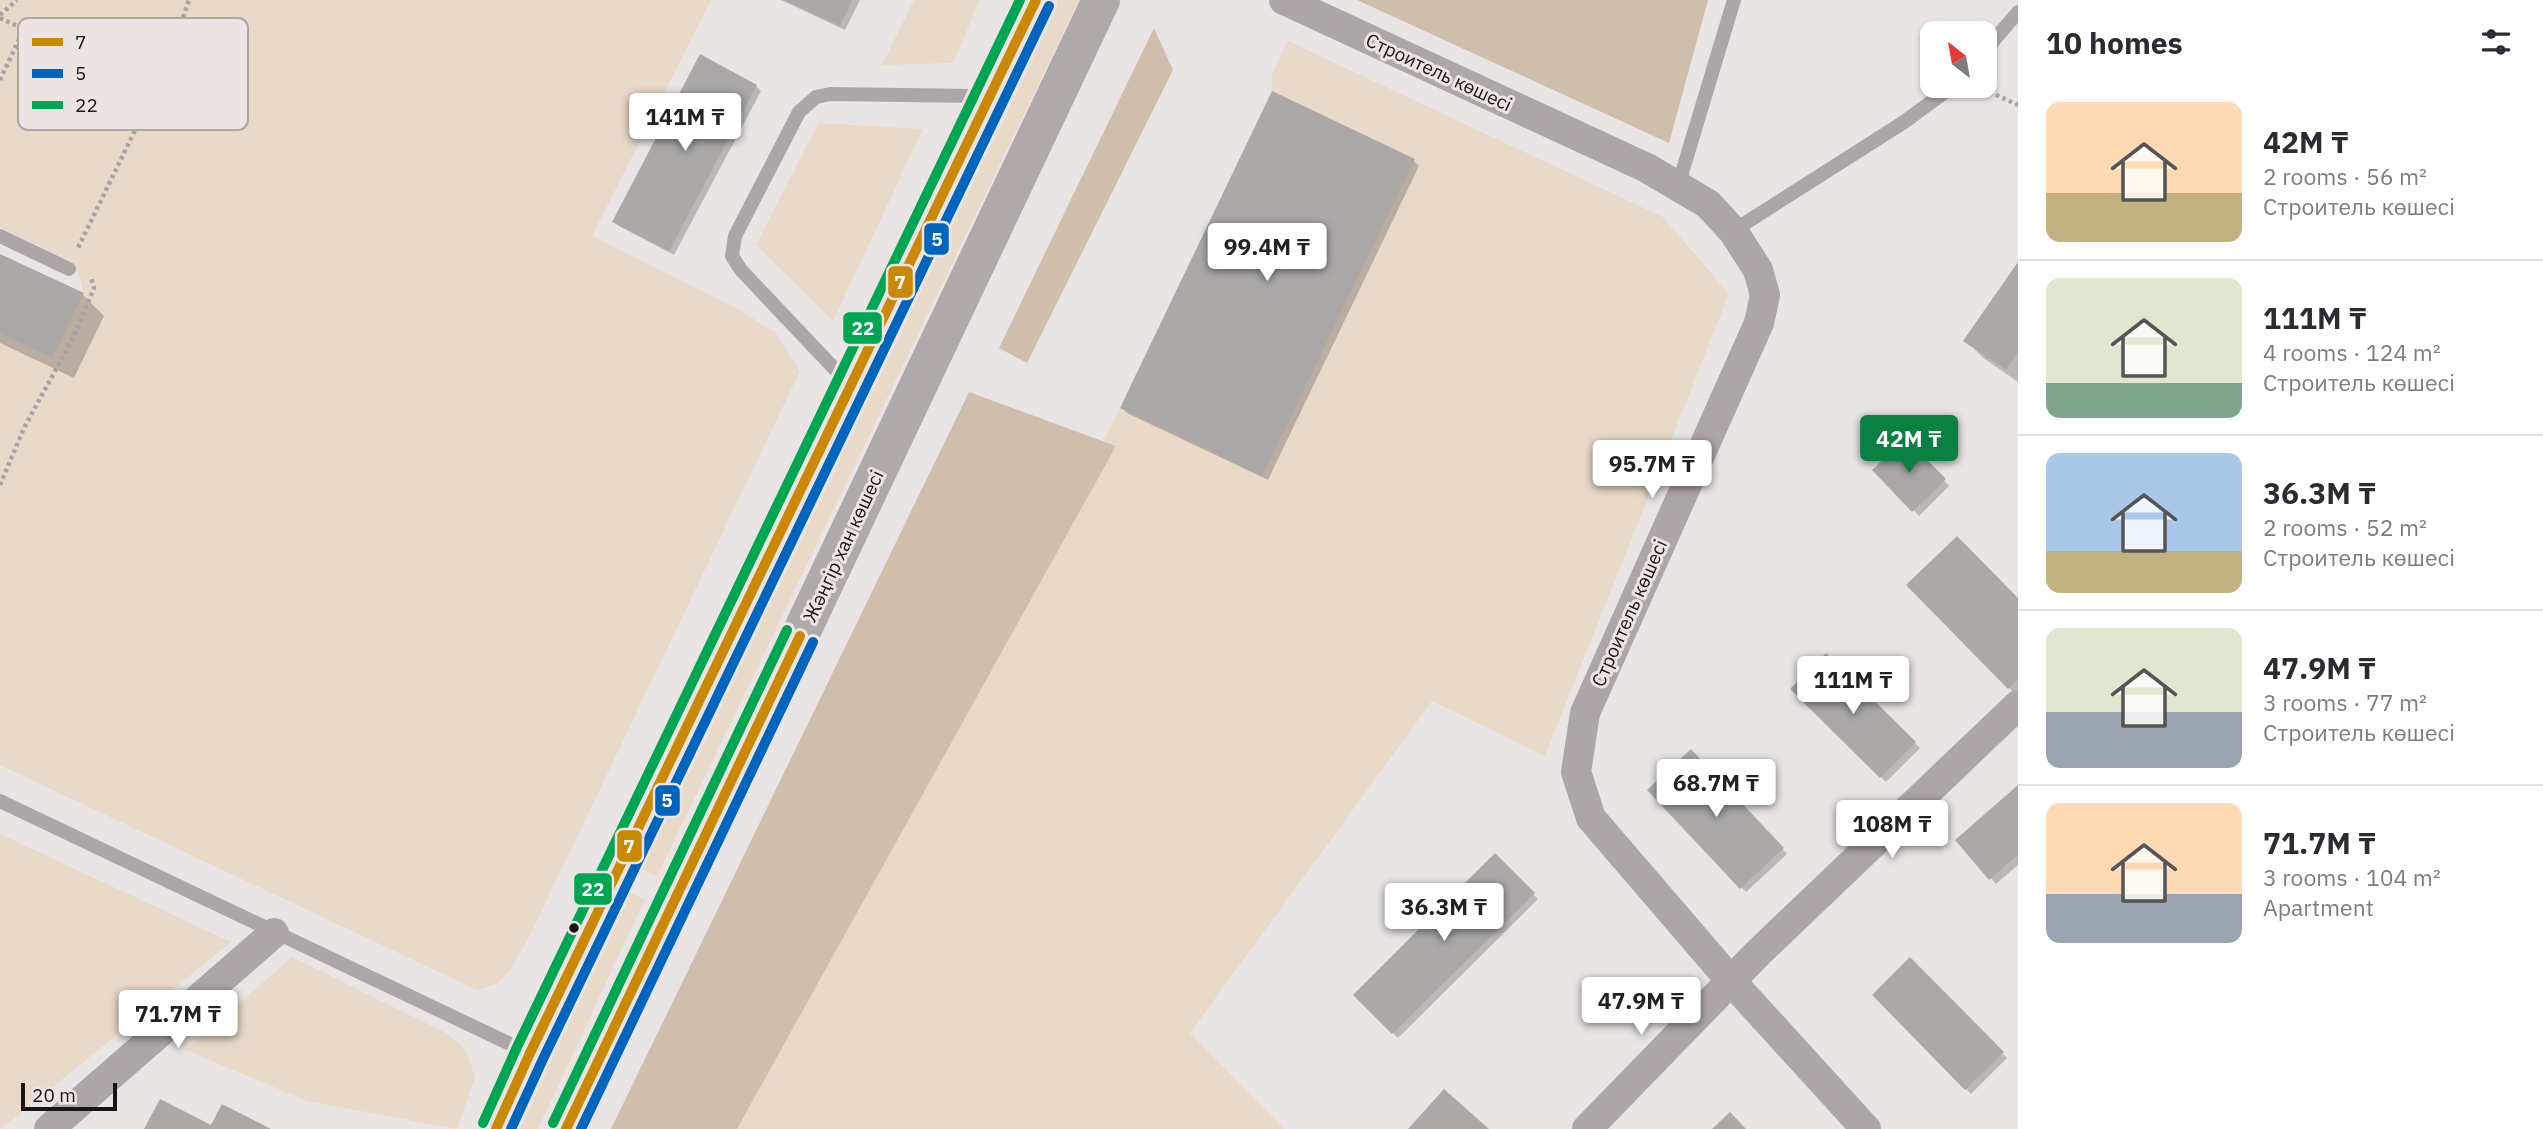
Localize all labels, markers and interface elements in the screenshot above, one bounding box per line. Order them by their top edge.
legend [18,18,248,130]
north arrow [1920,21,1997,98]
map controls [1920,21,1997,98]
text: 10 homes [2046,23,2183,62]
icon: filters [2477,23,2515,61]
street label: Строитель көшесі [1362,28,1516,116]
text: 7 [75,30,86,54]
text: 5 [75,61,86,85]
text: 22 [75,93,98,117]
pin: 141M ₸ [628,94,742,153]
text: 141M ₸ [645,101,725,131]
text: 42M ₸ [2263,122,2349,161]
icon: home [2102,130,2186,214]
text: 2 rooms · 56 m² [2263,161,2427,191]
text: Строитель көшесі [2263,191,2455,221]
line badge: 5 [923,222,950,256]
pin: 99.4M ₸ [1202,224,1332,283]
text: 5 [931,227,943,251]
text: 99.4M ₸ [1224,231,1310,261]
line badge: 7 [887,265,914,299]
text: 7 [894,270,906,294]
text: 111M ₸ [2263,298,2367,337]
icon: home [2102,306,2186,390]
line badge: 22 [842,311,883,345]
text: 22 [852,316,874,340]
text: 4 rooms · 124 m² [2263,337,2441,367]
text: Строитель көшесі [2263,367,2455,397]
pin: 42M ₸ [1860,416,1958,475]
text: 42M ₸ [1876,423,1942,453]
pin: 95.7M ₸ [1587,440,1717,500]
text: 95.7M ₸ [1609,448,1695,478]
street label: Жәңгір хан көшесі [797,466,889,626]
text: 36.3M ₸ [2263,473,2376,512]
icon: home [2102,481,2186,565]
text: 2 rooms · 52 m² [2263,512,2427,542]
street label: Строитель көшесі [1586,536,1672,690]
text: Строитель көшесі [2263,542,2455,572]
text: 47.9M ₸ [2263,648,2376,687]
pin: 111M ₸ [1796,656,1910,716]
icon: home [2102,656,2186,740]
text: 111M ₸ [1813,664,1893,694]
text: 3 rooms · 77 m² [2263,687,2427,717]
text: Строитель көшесі [2263,717,2455,747]
pin: 68.7M ₸ [1651,760,1781,819]
text: 68.7M ₸ [1673,767,1759,797]
line badge: 5 [654,784,681,817]
text: 5 [661,788,673,812]
pin: 108M ₸ [1835,800,1949,860]
text: 108M ₸ [1852,808,1932,838]
text: 71.7M ₸ [2263,823,2376,862]
line badge: 7 [616,829,643,863]
icon: home [2102,831,2186,915]
text: 7 [623,834,635,858]
text: 3 rooms · 104 m² [2263,862,2441,892]
line badge: 22 [573,872,613,906]
text: 22 [582,877,604,901]
pin: 36.3M ₸ [1379,884,1509,943]
text: 36.3M ₸ [1401,891,1487,921]
text: Apartment [2263,892,2374,922]
unlabelled marker [567,921,581,935]
pin: 47.9M ₸ [1576,978,1706,1037]
text: 47.9M ₸ [1598,985,1684,1015]
pin: 71.7M ₸ [113,990,243,1050]
text: 71.7M ₸ [135,998,221,1028]
scale bar [21,1080,117,1112]
text: 20 m [32,1083,76,1107]

